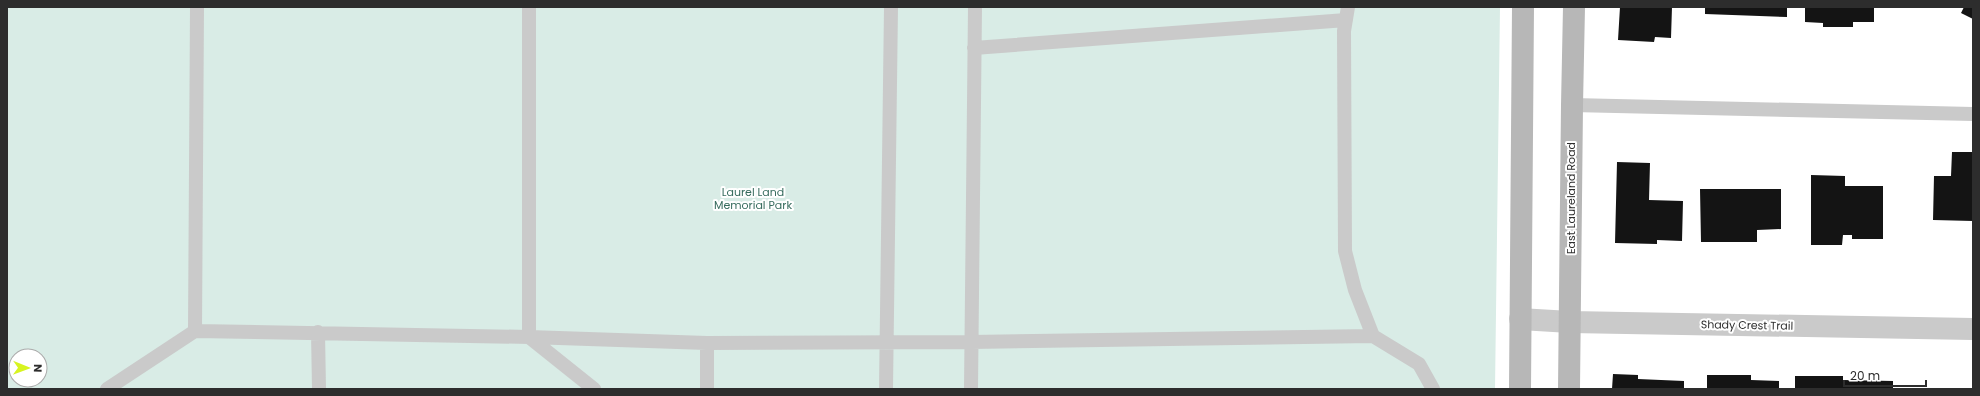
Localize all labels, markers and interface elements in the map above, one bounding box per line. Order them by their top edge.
street label: East Laureland Road [1563,142,1579,254]
park label: Laurel Land Memorial Park [714,184,792,213]
street label: Shady Crest Trail [1701,316,1793,334]
north arrow [8,348,48,388]
scale bar [1844,362,1926,388]
text: N [30,364,46,372]
text: 20 m [1850,367,1880,384]

